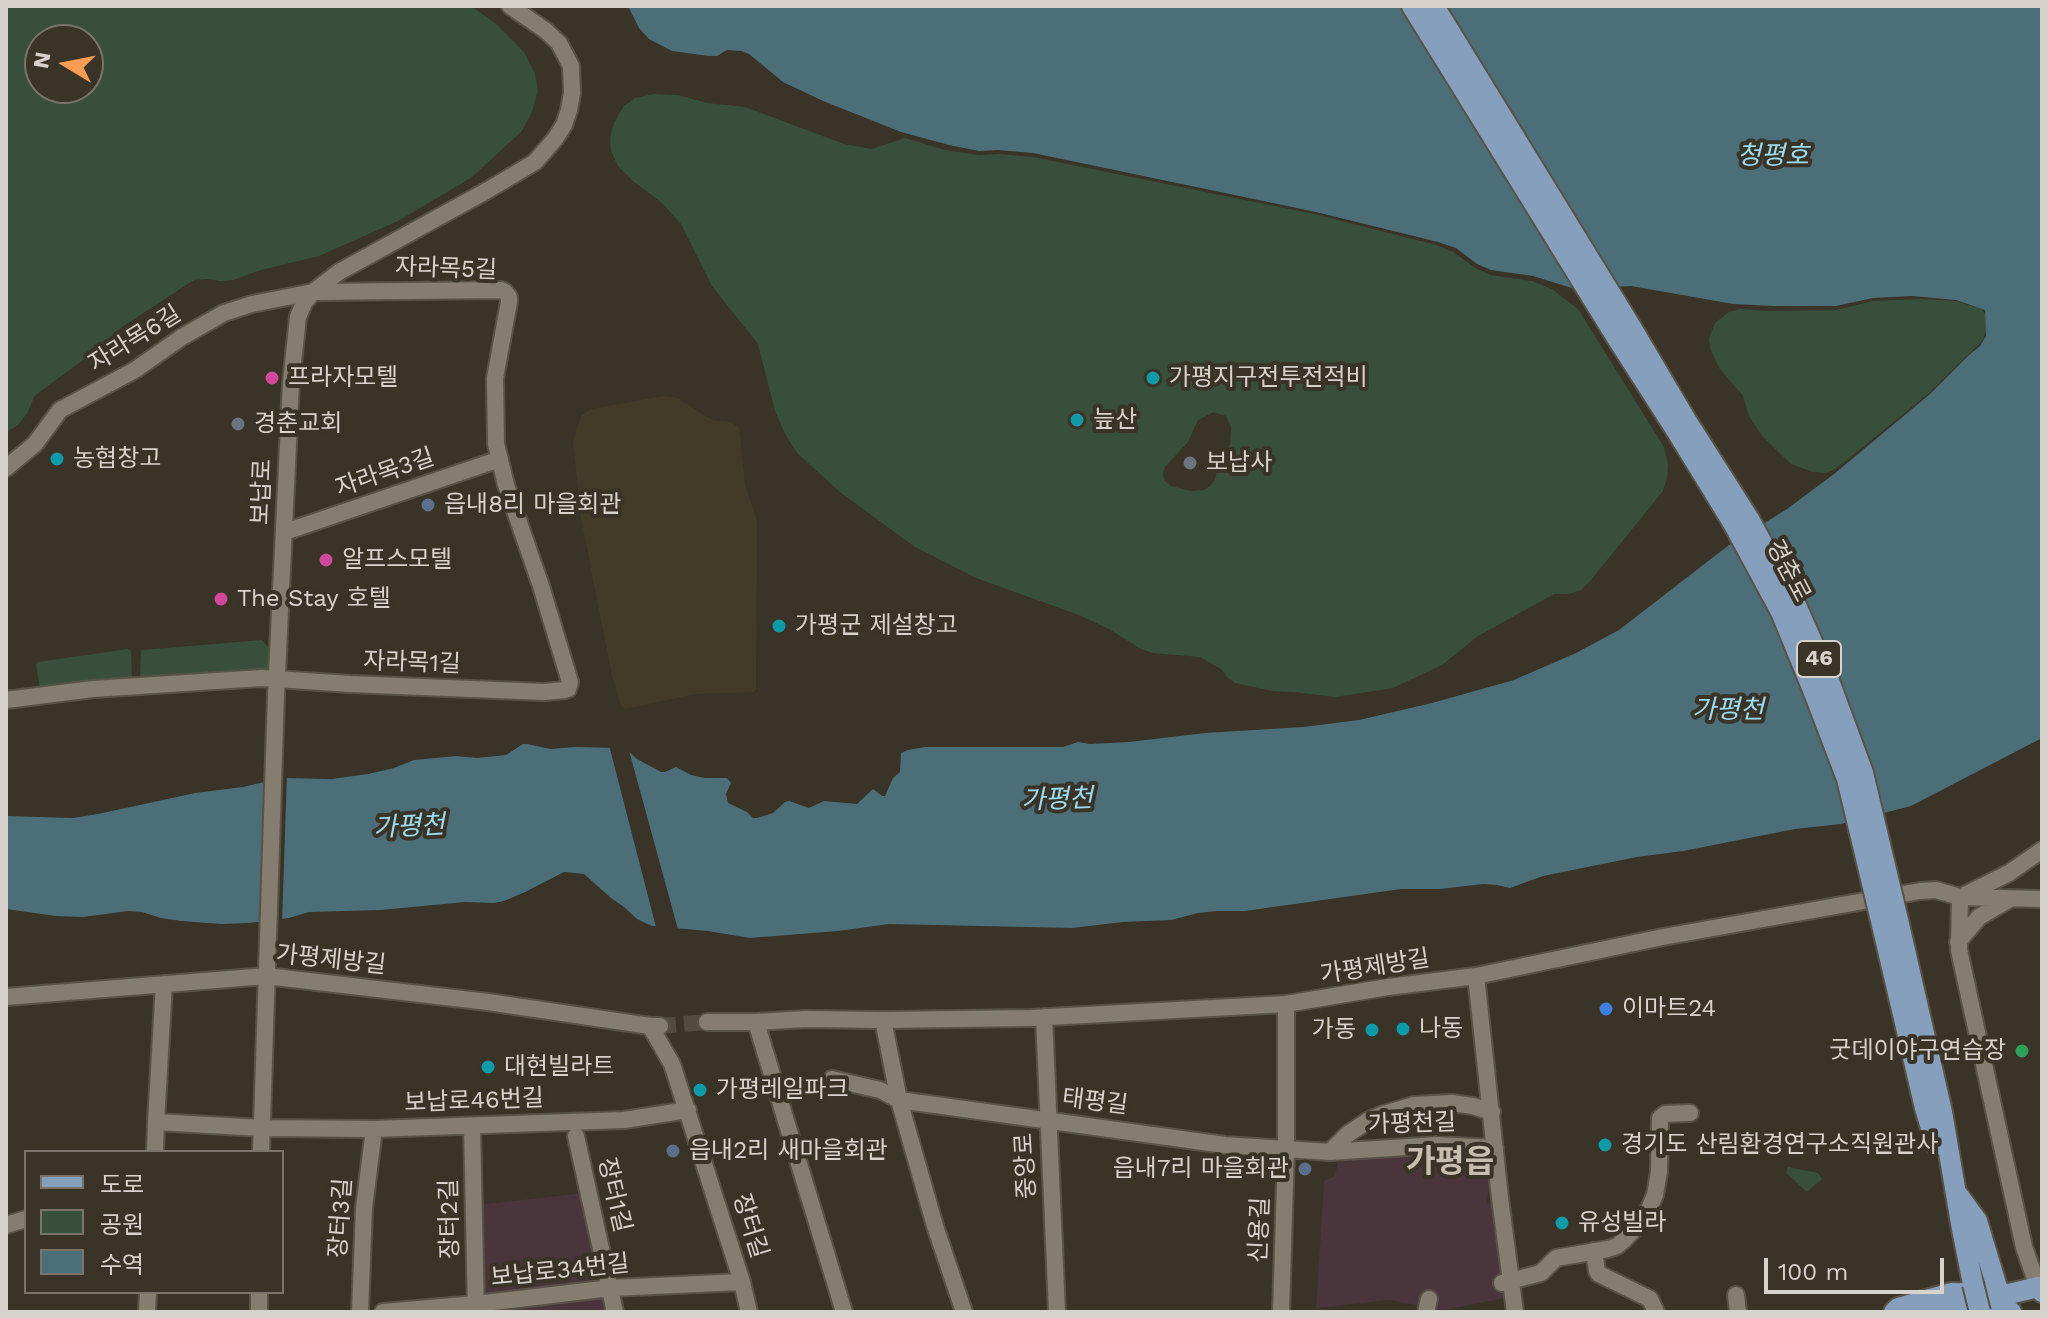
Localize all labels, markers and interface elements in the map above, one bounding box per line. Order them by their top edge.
north arrow [24,24,104,104]
text: N [28,50,56,70]
water label: 청평호 [1737,140,1809,172]
street label: 자라목5길 [394,253,498,285]
street label: 자라목6길 [84,300,186,378]
place label: 프라자모텔 [288,364,398,392]
place label: 가평지구전투전적비 [1169,364,1368,392]
marker: 프라자모텔 [263,369,281,387]
marker: 가평지구전투전적비 [1144,369,1162,387]
place label: 늪산 [1093,406,1137,434]
place label: 경춘교회 [254,410,342,438]
marker: 늪산 [1068,411,1086,429]
marker: 경춘교회 [229,415,247,433]
street label: 자라목3길 [332,443,438,503]
place label: 농협창고 [73,445,161,473]
place label: 보납사 [1206,449,1272,477]
marker: 농협창고 [48,450,66,468]
marker: 보납사 [1181,454,1199,472]
street label: 보납로 [246,458,278,526]
place label: 읍내8리 마을회관 [444,491,622,519]
marker: 읍내8리 마을회관 [419,496,437,514]
street label: 경춘로 [1760,535,1816,607]
place label: 알프스모텔 [342,546,452,574]
marker: 알프스모텔 [317,551,335,569]
place label: The Stay 호텔 [237,585,391,613]
marker: The Stay 호텔 [212,590,230,608]
place label: 가평군 제설창고 [795,612,958,640]
marker: 가평군 제설창고 [770,617,788,635]
road number: 46 [1797,641,1841,677]
street label: 자라목1길 [363,647,461,679]
water label: 가평천 [1692,694,1764,726]
water label: 가평천 [1021,783,1093,817]
water label: 가평천 [372,810,446,844]
street label: 가평제방길 [275,940,387,980]
street label: 가평제방길 [1318,944,1432,990]
place label: 이마트24 [1622,995,1716,1023]
marker: 이마트24 [1597,1000,1615,1018]
place label: 나동 [1419,1015,1463,1043]
place label: 가동 [1312,1016,1356,1044]
marker: 나동 [1394,1020,1412,1038]
marker: 가동 [1363,1021,1381,1039]
place label: 굿데이야구연습장 [1829,1037,2006,1065]
marker: 굿데이야구연습장 [2013,1042,2031,1060]
place label: 대현빌라트 [504,1053,614,1081]
marker: 대현빌라트 [479,1058,497,1076]
place label: 가평레일파크 [716,1076,848,1104]
marker: 가평레일파크 [691,1081,709,1099]
street label: 보납로46번길 [404,1084,544,1118]
street label: 태평길 [1060,1084,1130,1120]
street label: 가평천길 [1367,1108,1457,1140]
place label: 경기도 산림환경연구소직원관사 [1621,1131,1938,1159]
street label: 중앙로 [1010,1132,1042,1200]
marker: 경기도 산림환경연구소직원관사 [1596,1136,1614,1154]
place label: 읍내2리 새마을회관 [689,1137,888,1165]
marker: 읍내2리 새마을회관 [664,1142,682,1160]
district label: 가평읍 [1406,1144,1494,1182]
legend [24,1150,284,1294]
street label: 장터1길 [591,1155,637,1235]
place label: 읍내7리 마을회관 [1113,1155,1289,1183]
marker: 읍내7리 마을회관 [1296,1160,1314,1178]
text: 도로 [100,1171,144,1199]
street label: 장터3길 [324,1177,358,1259]
street label: 장터2길 [435,1179,465,1259]
street label: 장터길 [727,1190,773,1262]
street label: 신용길 [1244,1196,1276,1264]
place label: 유성빌라 [1578,1209,1666,1237]
text: 공원 [100,1211,144,1239]
marker: 유성빌라 [1553,1214,1571,1232]
scale bar [1768,1242,1948,1292]
street label: 보납로34번길 [489,1249,631,1293]
text: 수역 [100,1251,144,1279]
text: 100 m [1778,1258,1848,1286]

